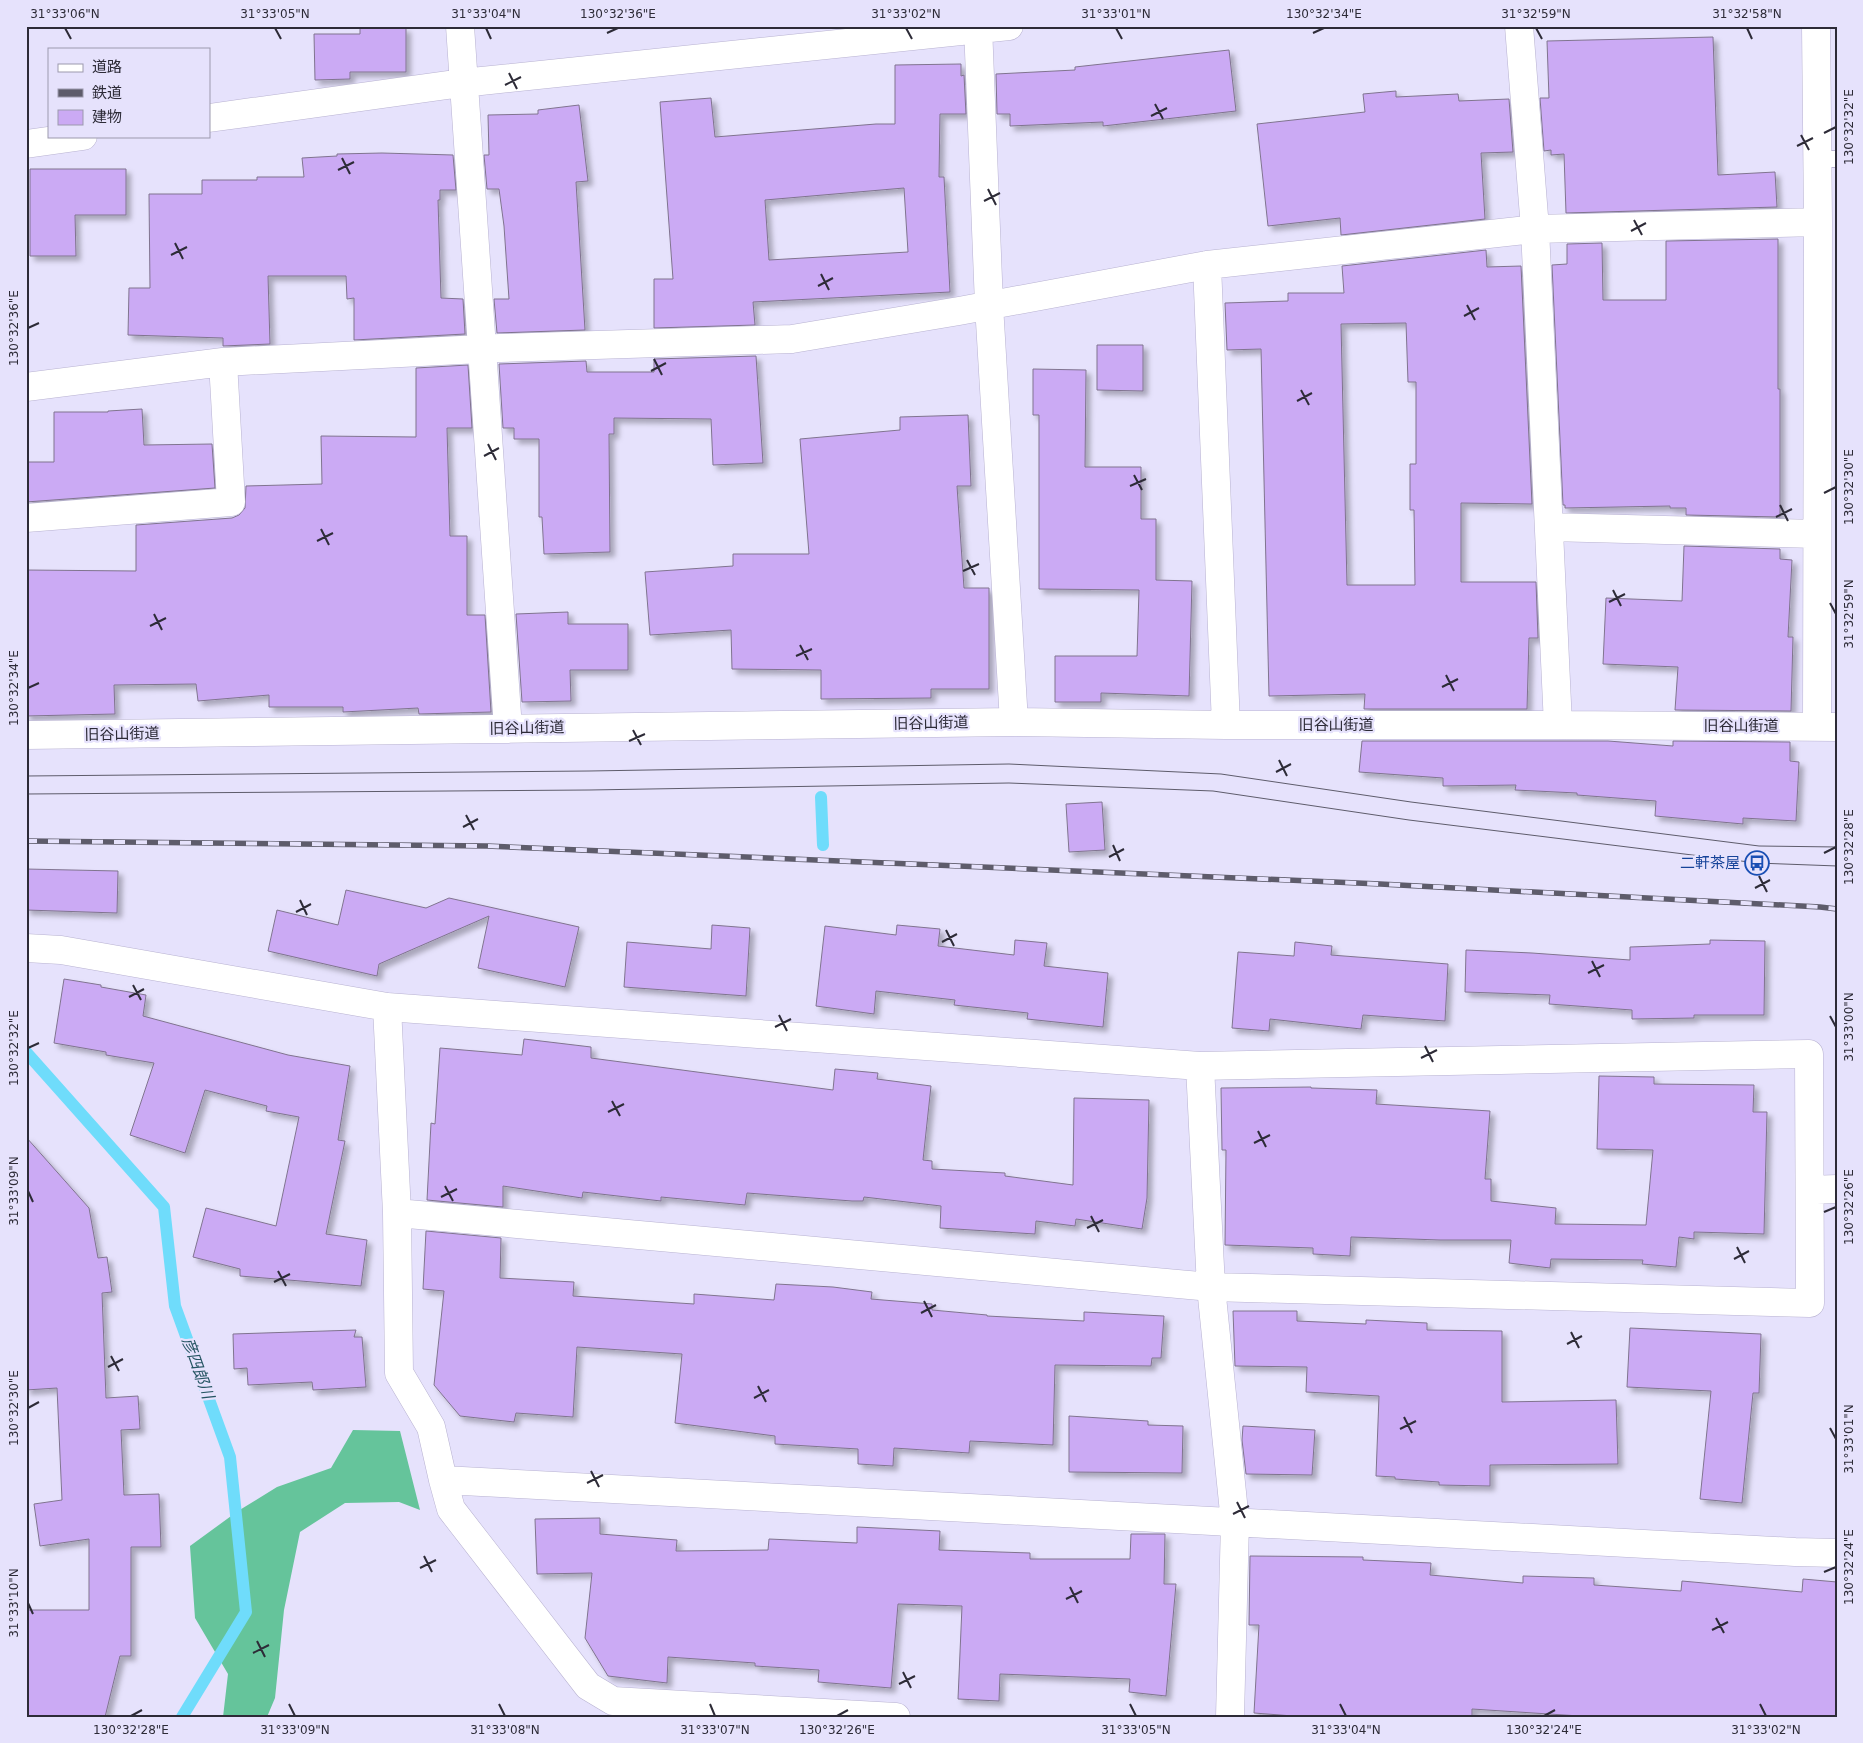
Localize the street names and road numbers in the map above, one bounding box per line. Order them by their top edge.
street label: 旧谷山街道 [893,713,969,733]
street label: 旧谷山街道 [1298,716,1374,734]
street label: 旧谷山街道 [1703,717,1779,735]
street label: 旧谷山街道 [489,718,565,738]
street label: 旧谷山街道 [84,724,160,744]

